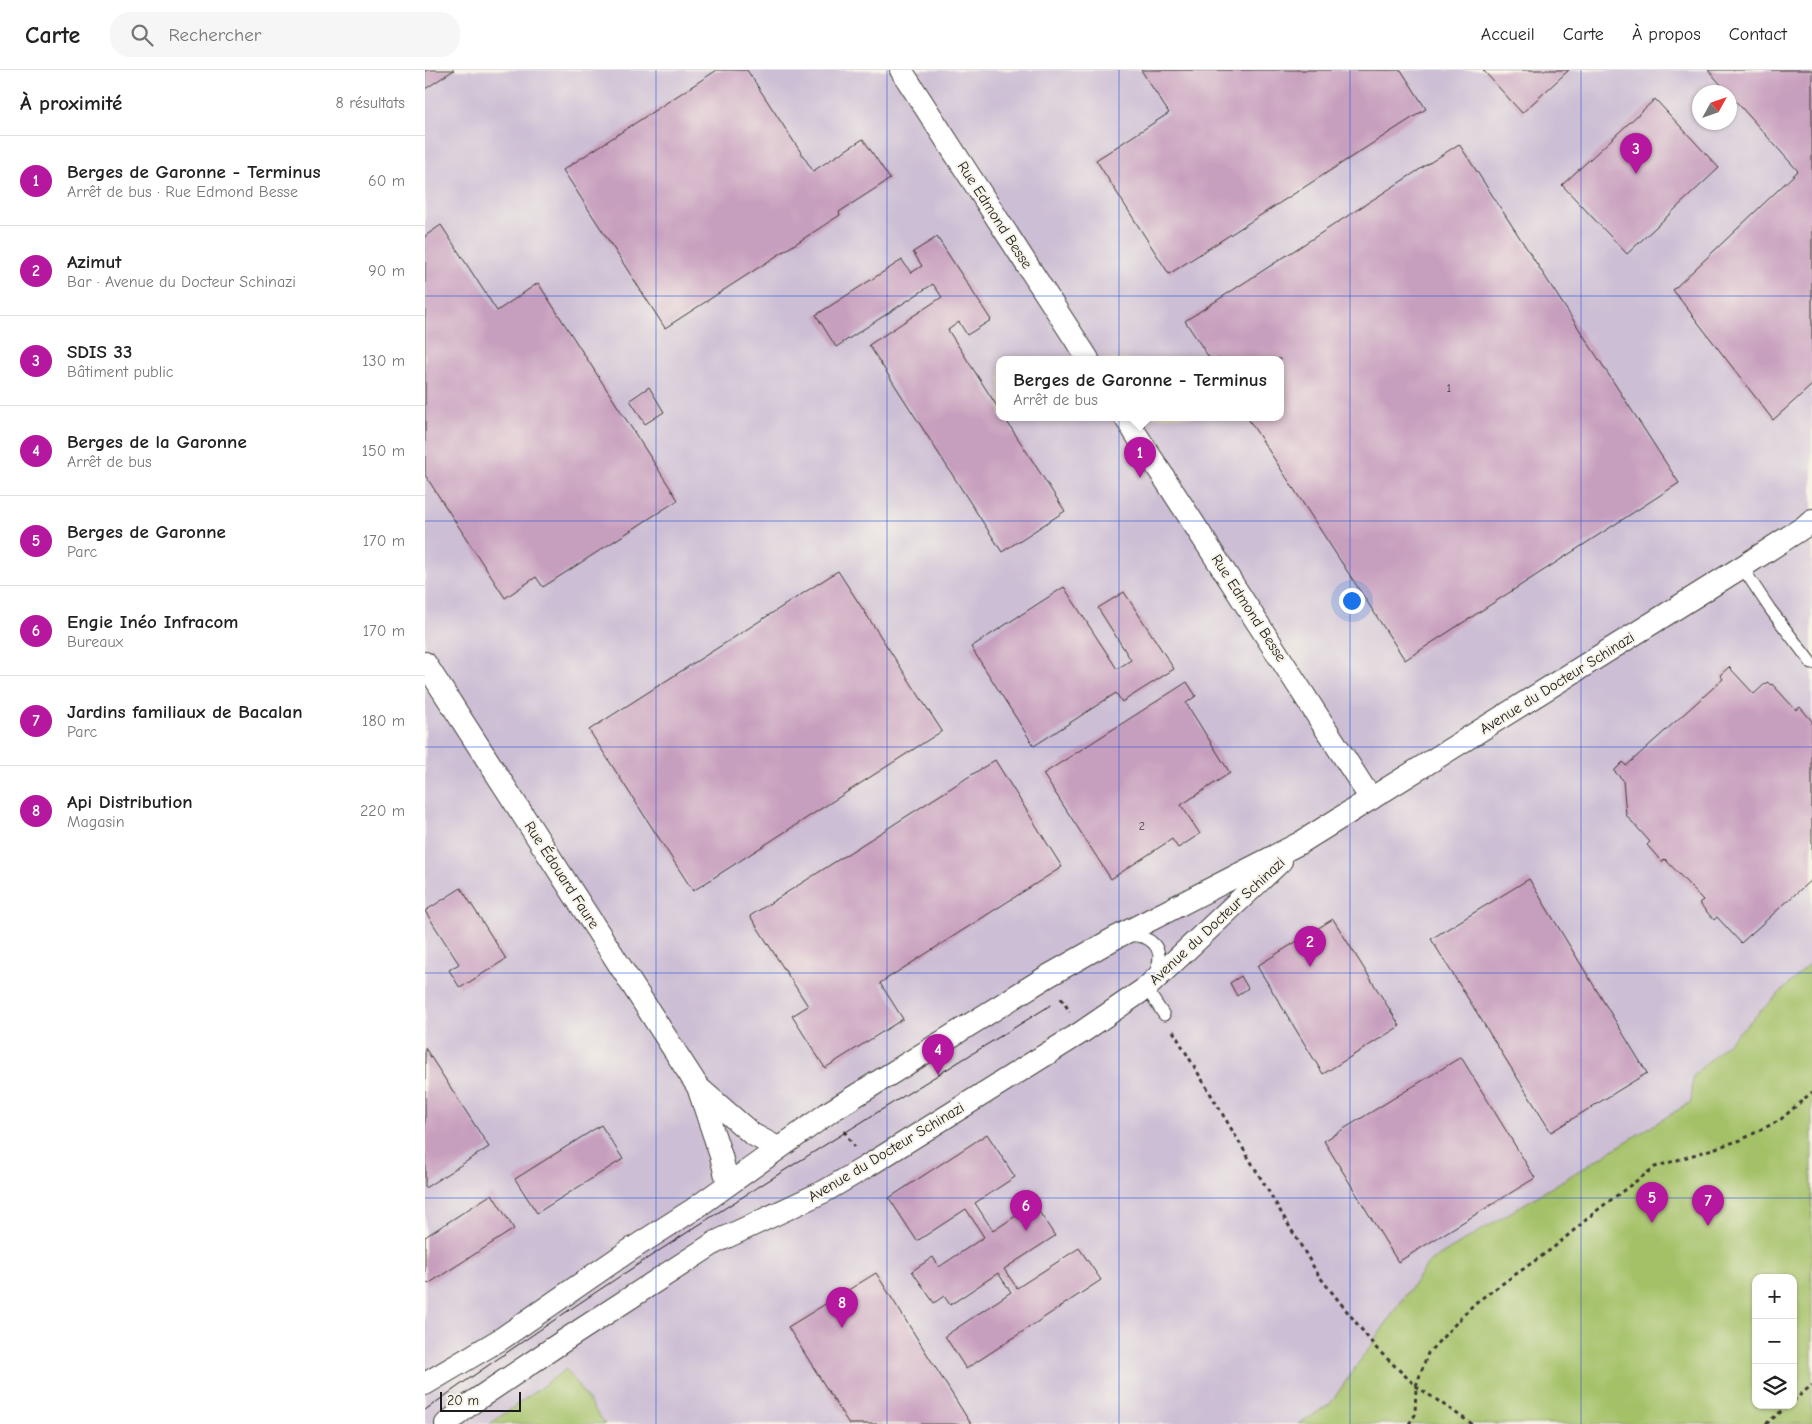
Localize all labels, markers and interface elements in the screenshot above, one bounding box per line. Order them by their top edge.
search box [110,12,460,57]
text: Carte [25,21,80,49]
icon: search [128,21,156,49]
text: Rechercher [168,24,261,46]
text: Accueil [1481,24,1535,45]
text: Carte [1563,24,1604,45]
text: À propos [1632,24,1701,45]
text: Contact [1729,24,1787,45]
north arrow [1692,85,1737,130]
text: À proximité [20,91,122,115]
text: 8 résultats [336,94,405,112]
pin: 3 [1620,133,1652,174]
street label: Rue Edmond Besse [954,158,1037,273]
text: Berges de Garonne - Terminus [67,161,321,183]
text: 1 [33,172,39,190]
text: 60 m [368,172,405,190]
text: Arrêt de bus · Rue Edmond Besse [67,183,298,201]
text: Azimut [67,251,121,273]
text: 2 [32,262,40,280]
text: 90 m [368,262,405,280]
text: Bar · Avenue du Docteur Schinazi [67,273,296,291]
text: SDIS 33 [67,341,132,363]
text: 3 [32,352,40,370]
text: 130 m [362,352,405,370]
popup [996,356,1284,421]
text: Bâtiment public [67,363,173,381]
text: Berges de Garonne - Terminus [1013,369,1267,391]
house number: 1 [1447,381,1452,395]
text: Arrêt de bus [1013,391,1098,409]
text: Berges de la Garonne [67,431,247,453]
pin: 1 [1124,437,1156,478]
text: 4 [32,442,40,460]
text: 150 m [362,442,405,460]
text: Arrêt de bus [67,453,152,471]
text: Berges de Garonne [67,521,226,543]
text: 5 [32,532,40,550]
text: 170 m [363,532,405,550]
text: Parc [67,543,97,561]
street label: Rue Edmond Besse [1208,551,1291,666]
your location [1339,588,1365,614]
text: Engie Inéo Infracom [67,611,238,633]
text: 6 [32,622,40,640]
text: 170 m [363,622,405,640]
street label: Avenue du Docteur Schinazi [1476,628,1638,738]
text: Bureaux [67,633,123,651]
text: Jardins familiaux de Bacalan [67,701,302,723]
text: 7 [32,712,40,730]
text: 180 m [362,712,405,730]
text: Parc [67,723,97,741]
text: Api Distribution [67,791,193,813]
text: 8 [32,802,40,820]
text: 220 m [360,802,405,820]
text: Magasin [67,813,125,831]
street label: Rue Édouard Faure [521,817,605,932]
house number: 2 [1139,819,1145,833]
street label: Avenue du Docteur Schinazi [1145,853,1289,989]
pin: 2 [1294,926,1326,967]
pin: 4 [922,1034,954,1075]
street label: Avenue du Docteur Schinazi [805,1098,967,1206]
pin: 5 [1636,1182,1668,1223]
pin: 7 [1692,1185,1724,1226]
pin: 6 [1010,1190,1042,1231]
map controls [1752,1274,1797,1409]
button: + [1752,1274,1797,1319]
pin: 8 [826,1287,858,1328]
button: − [1752,1319,1797,1364]
button: layers [1752,1364,1797,1409]
scale bar [440,1389,521,1412]
text: 20 m [447,1392,479,1409]

